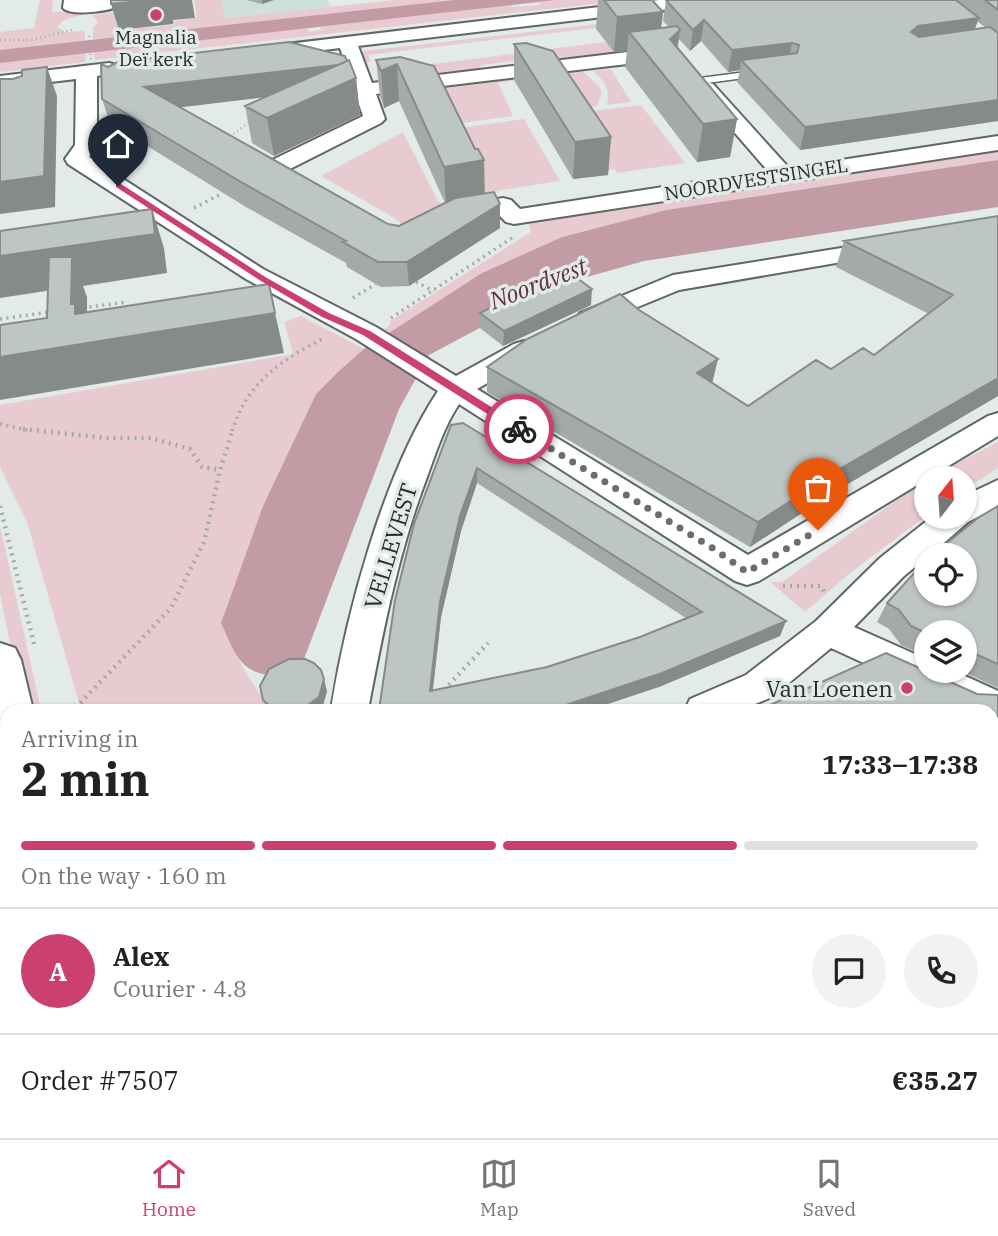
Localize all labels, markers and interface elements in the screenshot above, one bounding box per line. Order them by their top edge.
marker: Magnalia Deï kerk [148,7,164,23]
place label: Magnalia Deï kerk [115,25,197,71]
pin [88,114,148,186]
icon: home [99,125,137,163]
street label: NOORDVESTSINGEL [662,153,850,205]
water label: Noordvest [483,249,593,317]
courier [484,394,554,464]
icon: bike [500,410,538,448]
pin [788,458,848,530]
north arrow [914,466,976,528]
map controls [914,466,977,683]
icon: bag [799,469,837,507]
street label: VELLEVEST [357,479,423,613]
button: locate [914,543,977,606]
button: layers [914,620,977,683]
place label: Van Loenen [766,673,893,703]
marker: Van Loenen [899,680,915,696]
text: Arriving in [21,723,138,753]
text: 17:33–17:38 [822,747,978,781]
text: 2 min [21,749,150,809]
text: On the way · 160 m [21,860,227,890]
button: chat [812,934,886,1008]
button: phone [904,934,978,1008]
text: Alex [113,939,169,973]
text: A [49,954,67,988]
text: Courier · 4.8 [113,973,247,1003]
text: Order #7507 [21,1063,179,1097]
text: €35.27 [892,1063,978,1097]
tab: Home [142,1155,196,1221]
tab: Map [480,1155,519,1221]
tab: Saved [803,1155,856,1221]

